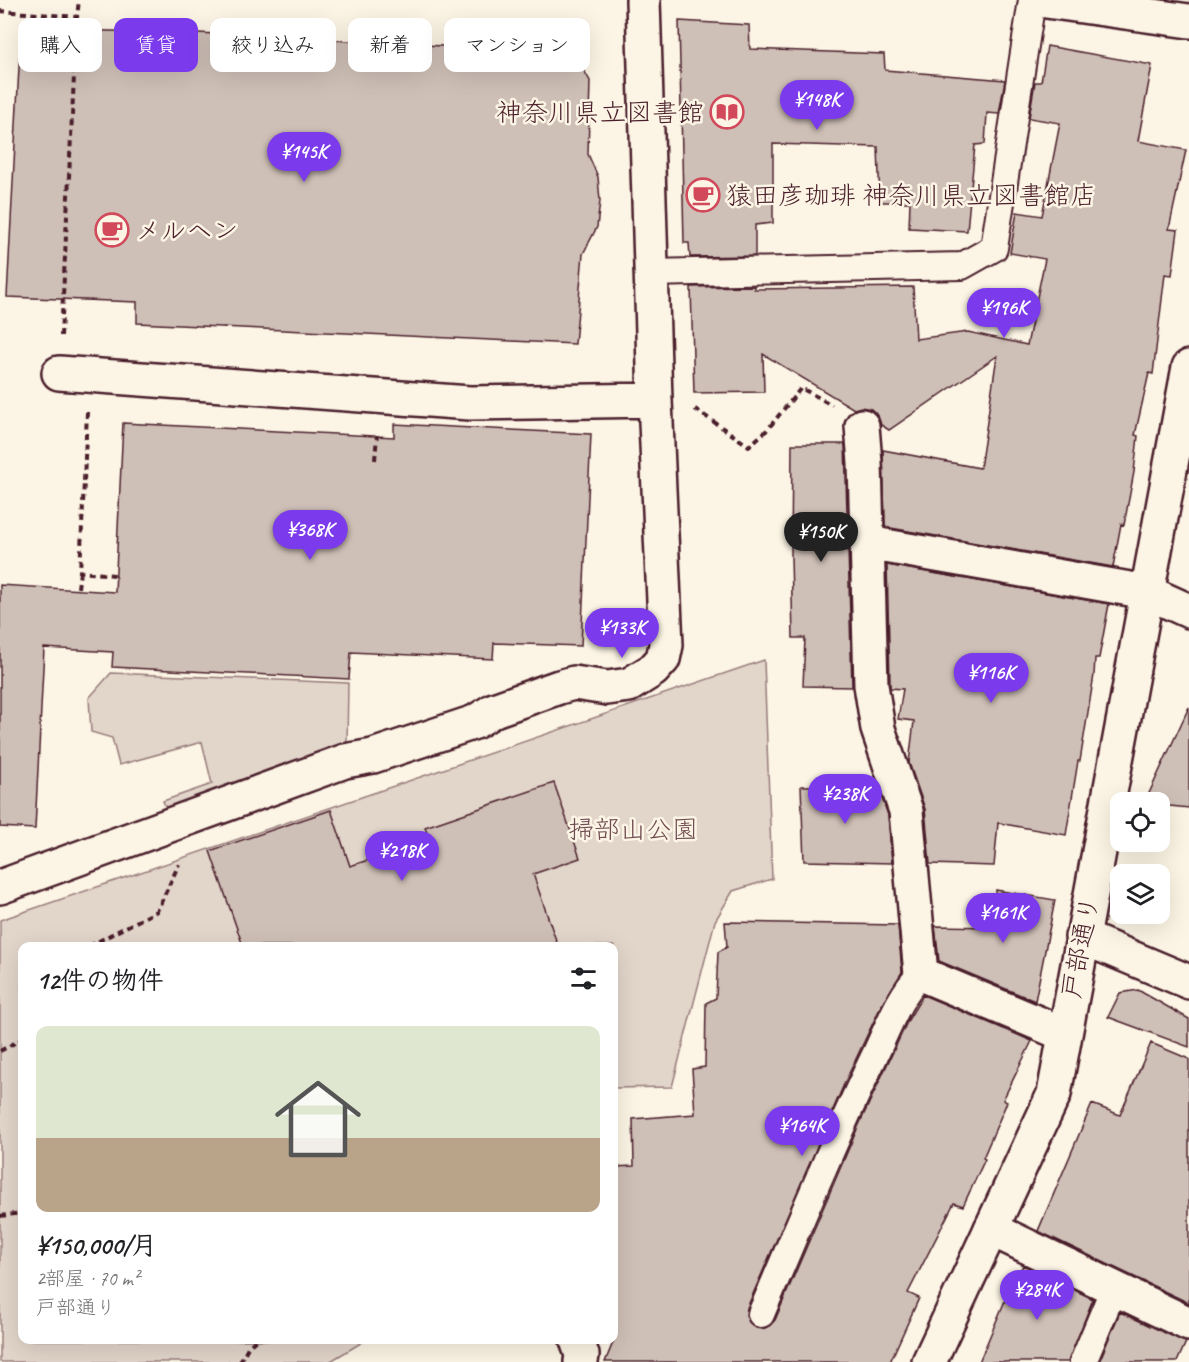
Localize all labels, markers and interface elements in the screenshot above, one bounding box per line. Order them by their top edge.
chip: 購入 [18,18,102,72]
chip: 賃貸 [114,18,198,72]
chip: 絞り込み [210,18,336,72]
chip: 新着 [348,18,432,72]
chip: マンション [444,18,590,72]
pin: ¥148K [775,80,859,131]
text: ¥148K [794,87,840,112]
library icon: 神奈川県立図書館 [709,94,745,130]
place label: 神奈川県立図書館 [496,96,704,129]
pin: ¥145K [262,132,346,183]
text: ¥145K [281,139,327,164]
cafe icon: 猿田彦珈琲 神奈川県立図書館店 [685,177,721,213]
place label: 猿田彦珈琲 神奈川県立図書館店 [726,179,1096,212]
cafe icon: メルヘン [94,212,130,248]
place label: メルヘン [135,214,238,247]
pin: ¥196K [962,288,1046,339]
text: ¥196K [981,295,1027,320]
pin: ¥368K [268,510,352,561]
pin: ¥150K [779,512,863,563]
text: ¥368K [287,517,333,542]
text: ¥150K [798,519,844,544]
pin: ¥133K [580,608,664,659]
text: ¥133K [599,615,645,640]
pin: ¥116K [949,653,1033,704]
text: ¥116K [968,660,1014,685]
pin: ¥238K [803,774,887,825]
text: ¥238K [822,781,868,806]
map controls [1110,792,1170,924]
button: locate [1110,792,1170,852]
park label: 掃部山公園 [568,813,698,846]
pin: ¥218K [360,831,444,882]
text: ¥218K [379,838,425,863]
button: layers [1110,864,1170,924]
pin: ¥161K [961,893,1045,944]
street label: 戸部通り [1054,893,1107,1001]
text: ¥161K [980,900,1026,925]
icon: filters [567,962,600,995]
text: 12件の物件 [36,964,163,997]
icon: home [264,1065,372,1173]
pin: ¥164K [760,1106,844,1157]
text: ¥164K [779,1113,825,1138]
text: ¥150,000/月 [36,1229,157,1262]
text: 2部屋 · 70 m² [36,1266,139,1291]
pin: ¥284K [995,1270,1079,1321]
text: ¥284K [1014,1277,1060,1302]
text: 戸部通り [36,1295,116,1320]

